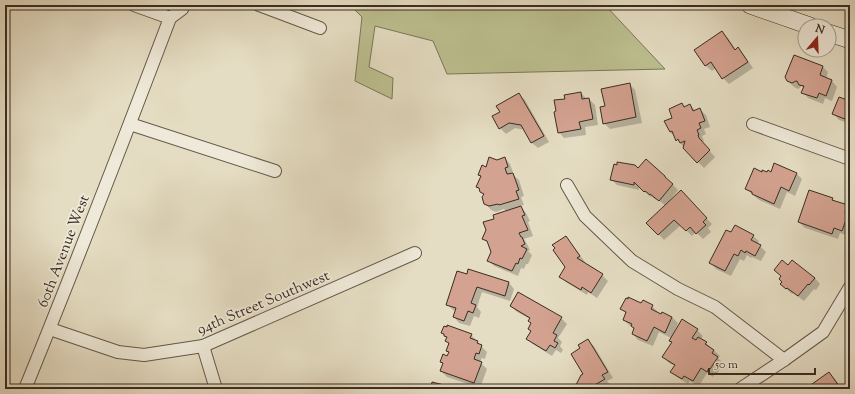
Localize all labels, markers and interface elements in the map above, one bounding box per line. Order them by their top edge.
north arrow [797,18,837,58]
text: N [812,20,827,39]
street label: 60th Avenue West [33,192,96,311]
street label: 94th Street Southwest [194,266,333,341]
scale bar [709,350,815,376]
text: 50 m [714,356,738,374]

